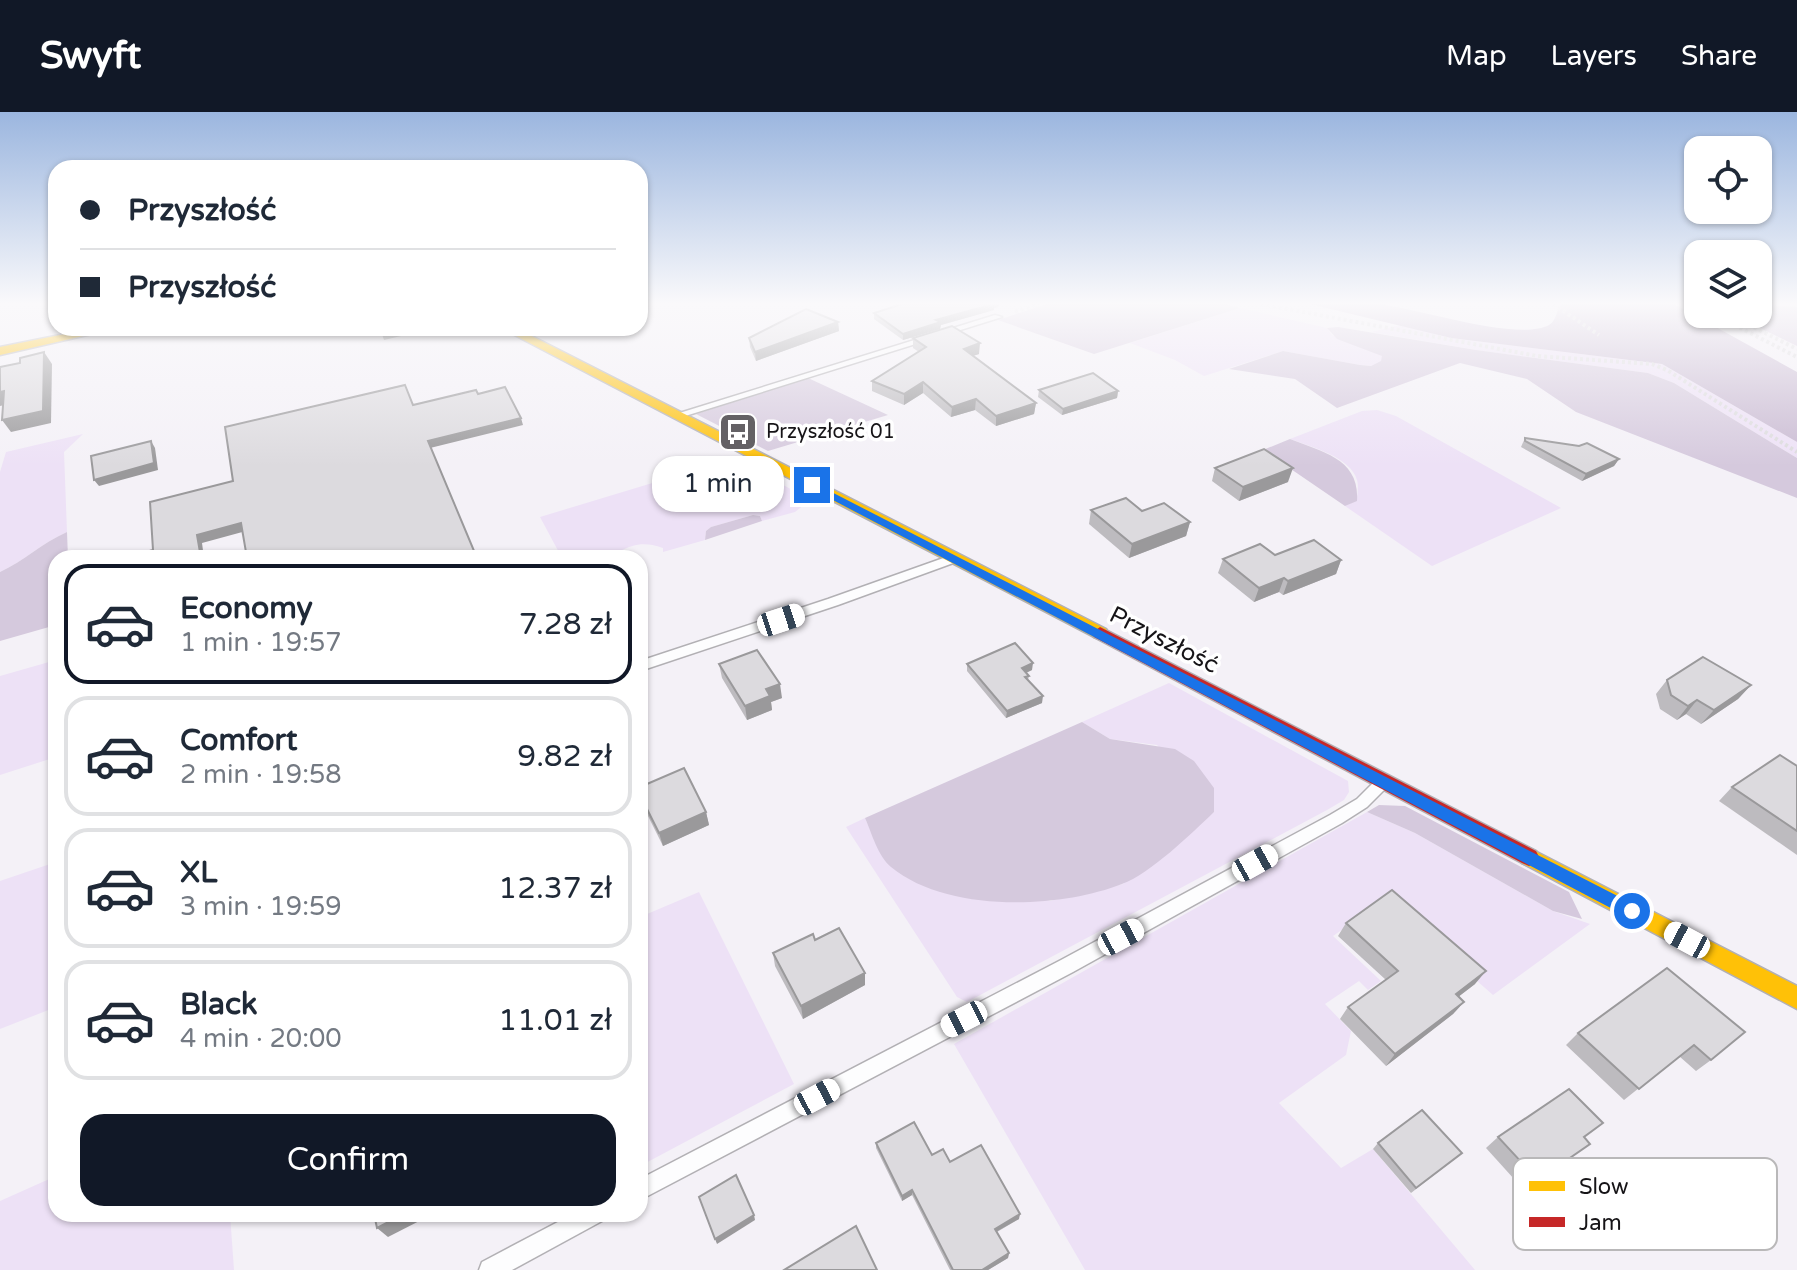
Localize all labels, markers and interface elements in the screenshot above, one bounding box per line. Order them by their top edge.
text: Swyft [40,33,141,79]
text: Map [1446,39,1507,73]
text: Layers [1551,39,1637,73]
text: Share [1681,39,1757,73]
map controls [1684,136,1772,328]
button: locate [1684,136,1772,224]
text: Przyszłość [128,192,276,229]
button: layers [1684,240,1772,328]
text: Przyszłość [128,269,276,306]
bus stop icon: Przyszłość 01 [717,411,759,453]
place label: Przyszłość 01 [766,420,895,444]
callout: 1 min [652,457,784,513]
route end [794,467,830,503]
text: 1 min [683,468,753,499]
icon: car [84,588,156,660]
text: Economy [180,590,313,627]
street label: Przyszłość [1105,600,1223,680]
car [754,601,808,639]
text: 7.28 zł [519,606,612,643]
text: 1 min · 19:57 [180,627,342,658]
icon: car [84,720,156,792]
text: Comfort [180,722,298,759]
text: 9.82 zł [517,738,612,775]
text: 2 min · 19:58 [180,759,342,790]
car [1228,841,1282,885]
icon: car [84,852,156,924]
text: XL [180,854,217,891]
text: 12.37 zł [498,870,612,907]
text: 3 min · 19:59 [180,891,342,922]
route start [1614,893,1650,929]
car [1094,915,1148,959]
car [1660,918,1714,962]
icon: car [84,984,156,1056]
text: Black [180,986,257,1023]
car [937,997,991,1041]
text: 11.01 zł [498,1002,612,1039]
text: 4 min · 20:00 [180,1023,342,1054]
car [790,1075,844,1119]
button: Confirm [80,1114,616,1206]
legend [1513,1158,1777,1250]
text: Slow [1579,1174,1629,1200]
text: Jam [1579,1210,1622,1236]

